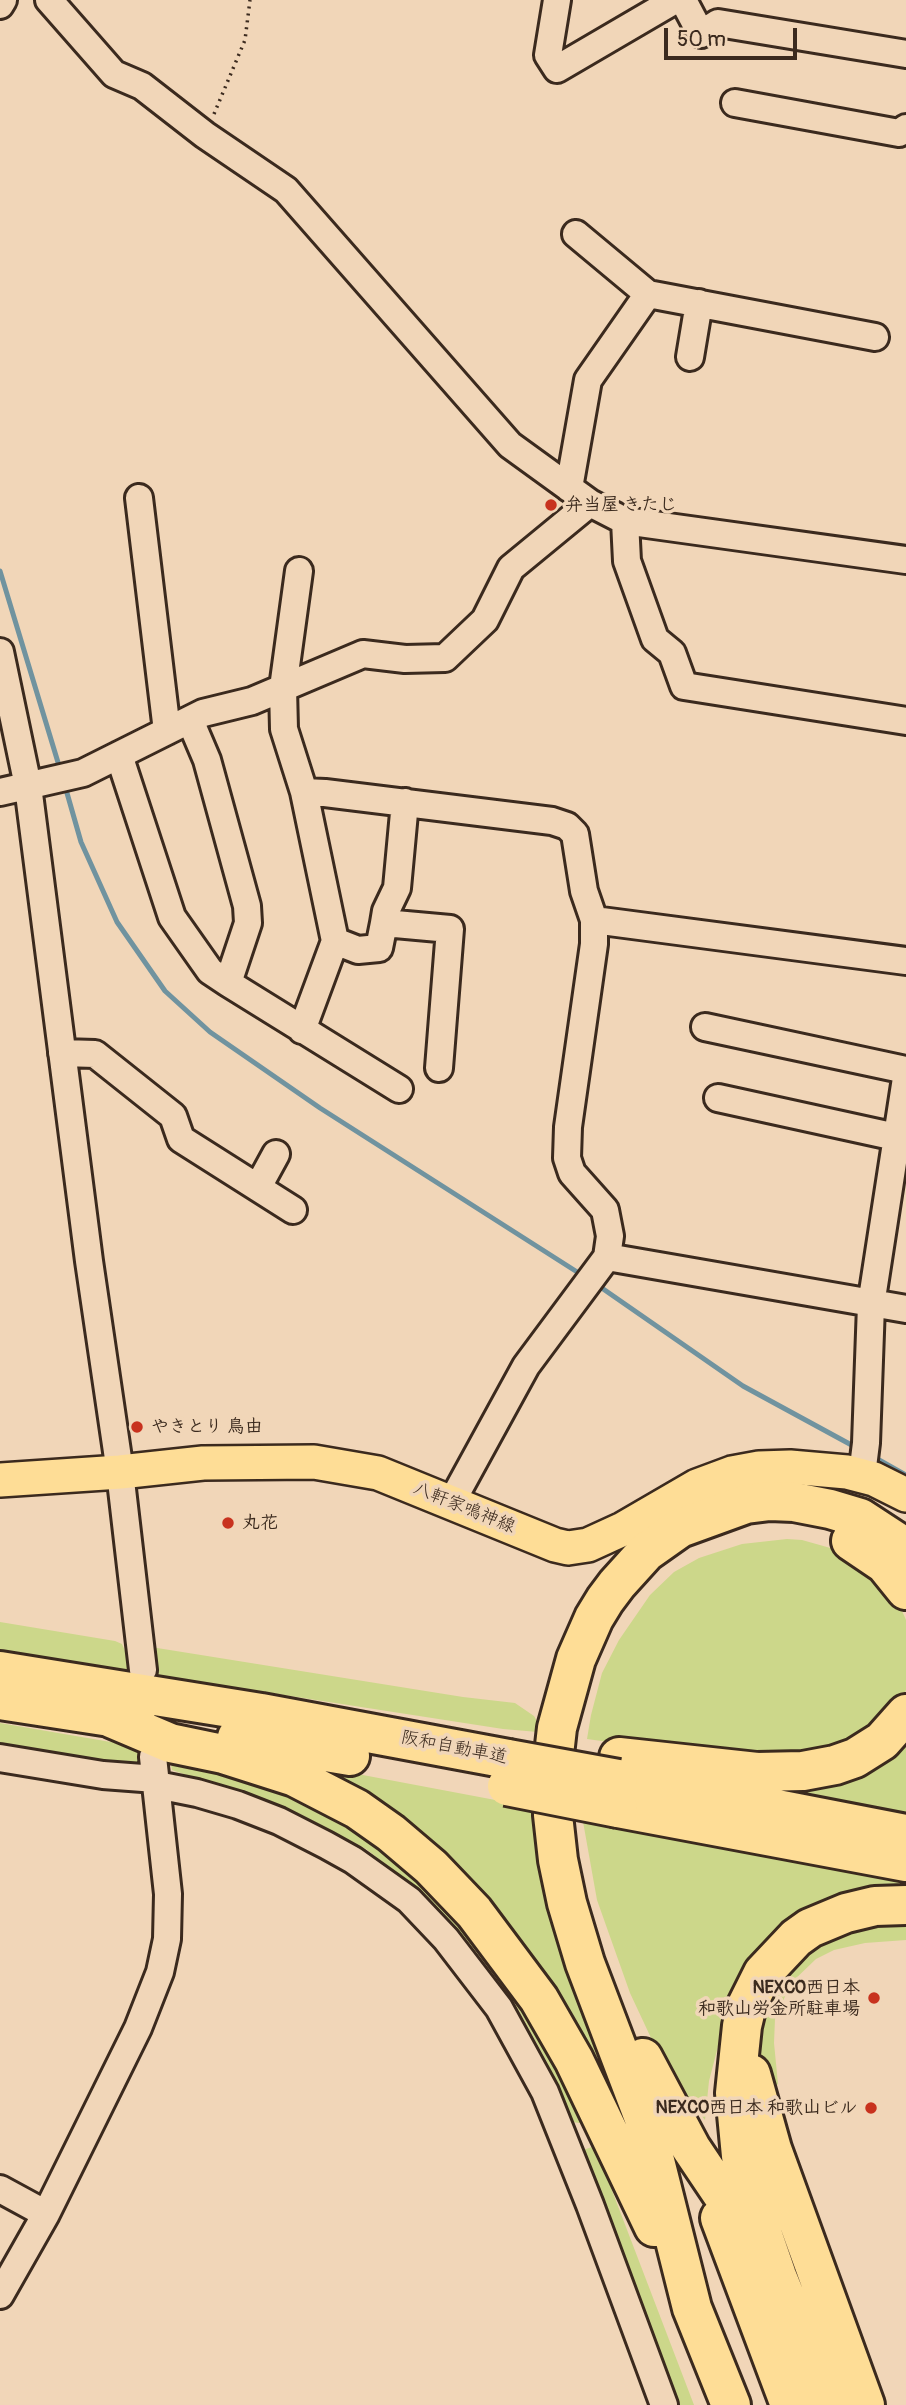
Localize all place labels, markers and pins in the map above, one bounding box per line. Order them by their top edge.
place label: 弁当屋 きたじ [565,494,677,516]
marker: 弁当屋 きたじ [543,497,559,513]
place label: やきとり 鳥由 [151,1416,263,1438]
marker: やきとり 鳥由 [129,1419,145,1435]
place label: 丸花 [242,1512,278,1534]
marker: 丸花 [220,1515,236,1531]
place label: NEXCO西日本 和歌山労金所駐車場 [698,1977,860,2020]
marker: NEXCO西日本 和歌山労金所駐車場 [866,1990,882,2006]
place label: NEXCO西日本 和歌山ビル [656,2097,857,2119]
marker: NEXCO西日本 和歌山ビル [863,2100,879,2116]

